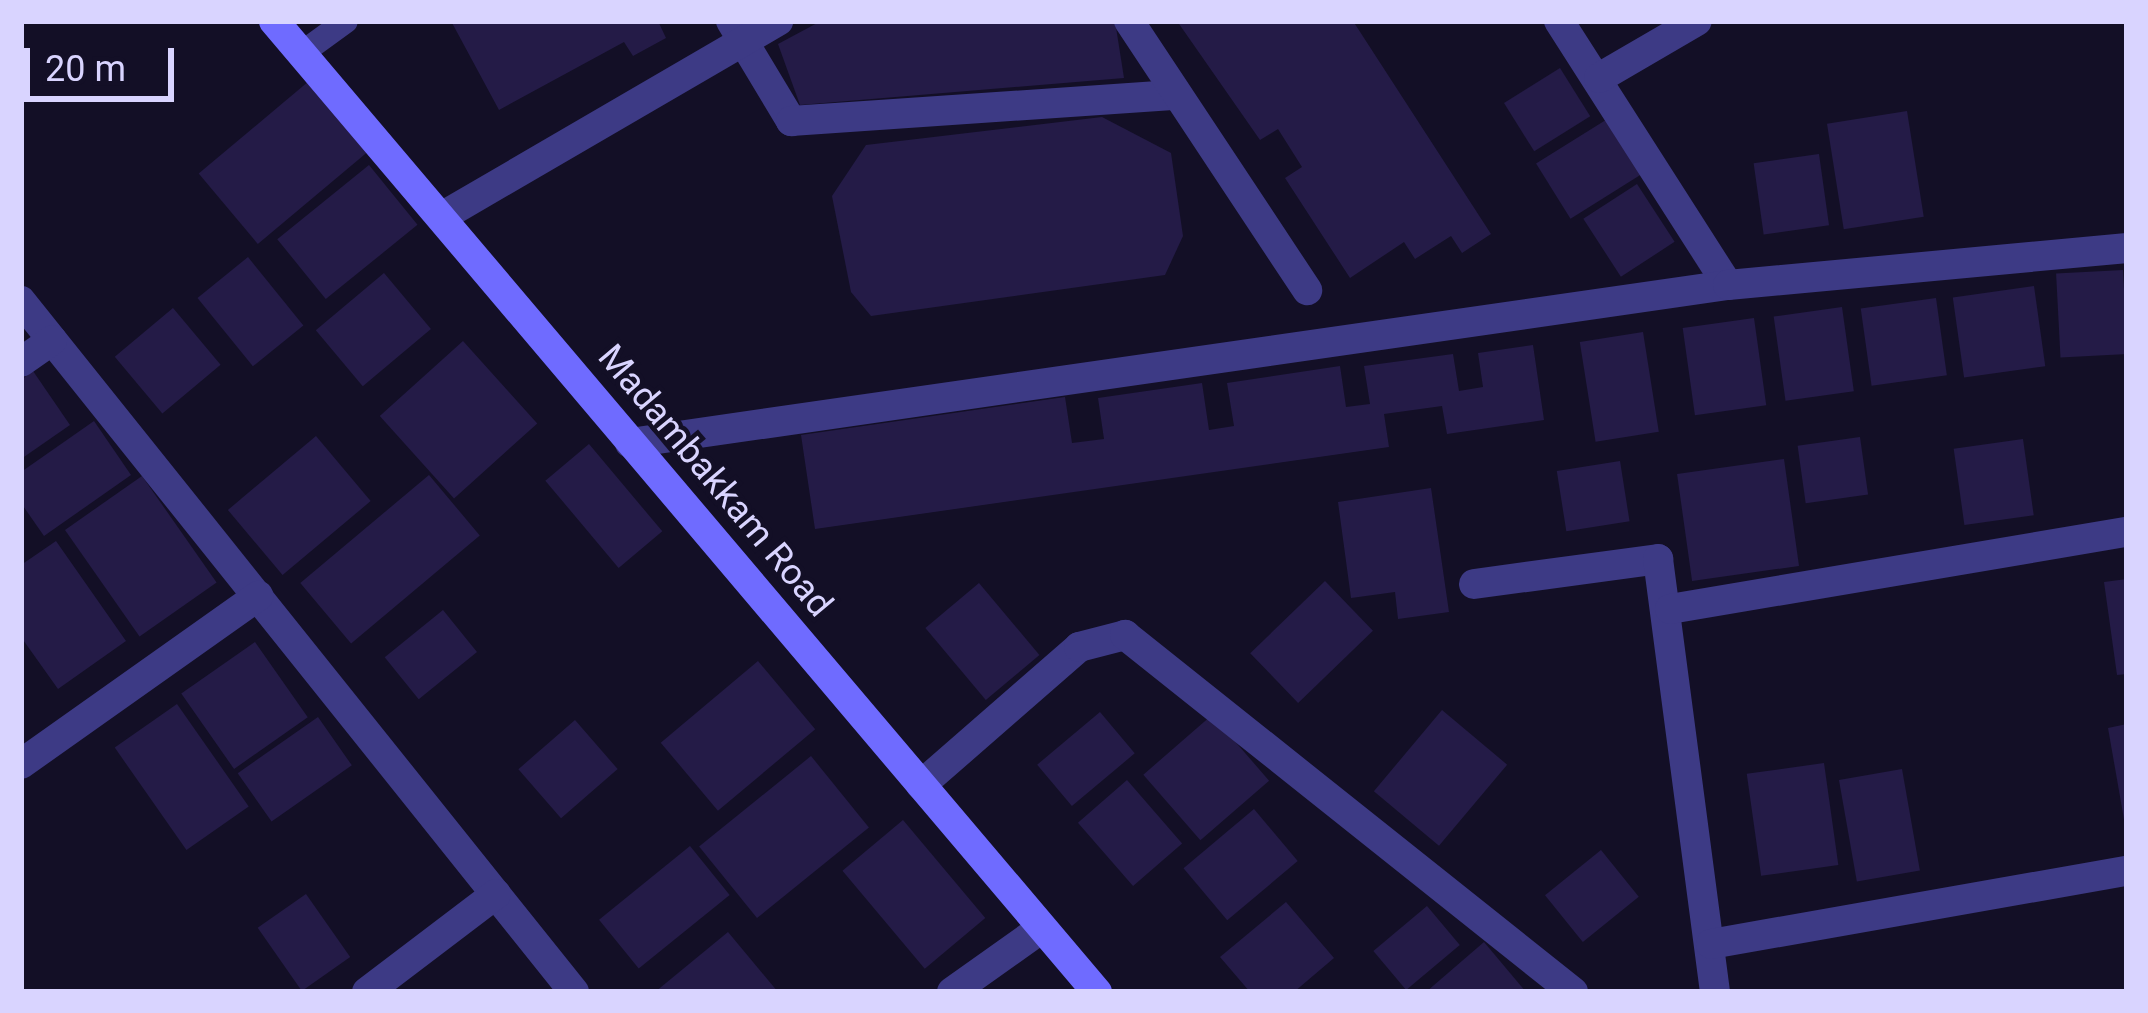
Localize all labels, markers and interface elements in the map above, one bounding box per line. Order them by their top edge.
scale bar [30,24,180,98]
text: 20 m [45,48,126,90]
street label: Madambakkam Road [589,336,841,626]

